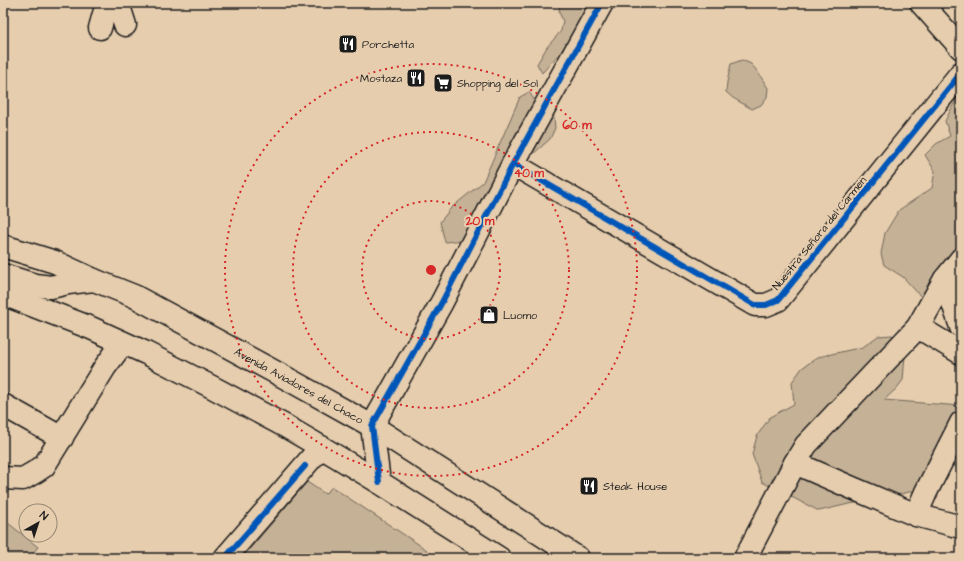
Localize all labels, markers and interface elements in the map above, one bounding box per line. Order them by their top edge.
restaurant icon: Porchetta [337,33,359,55]
place label: Porchetta [362,37,415,52]
restaurant icon: Mostaza [405,67,427,89]
place label: Mostaza [360,71,402,86]
supermarket icon: Shopping del Sol [432,72,454,94]
place label: Shopping del Sol [457,76,538,92]
text: 60 m [562,117,592,134]
text: 40 m [514,165,545,182]
street label: Nuestra Señora del Carmen [769,173,870,293]
text: 20 m [465,213,495,230]
centre of rings [424,263,438,277]
shop icon: Luomo [478,304,500,326]
place label: Luomo [503,308,538,323]
street label: Avenida Aviadores del Chaco [231,344,366,428]
restaurant icon: Steak House [578,475,600,497]
place label: Steak House [603,479,667,494]
north arrow [18,503,58,543]
text: N [37,508,51,524]

